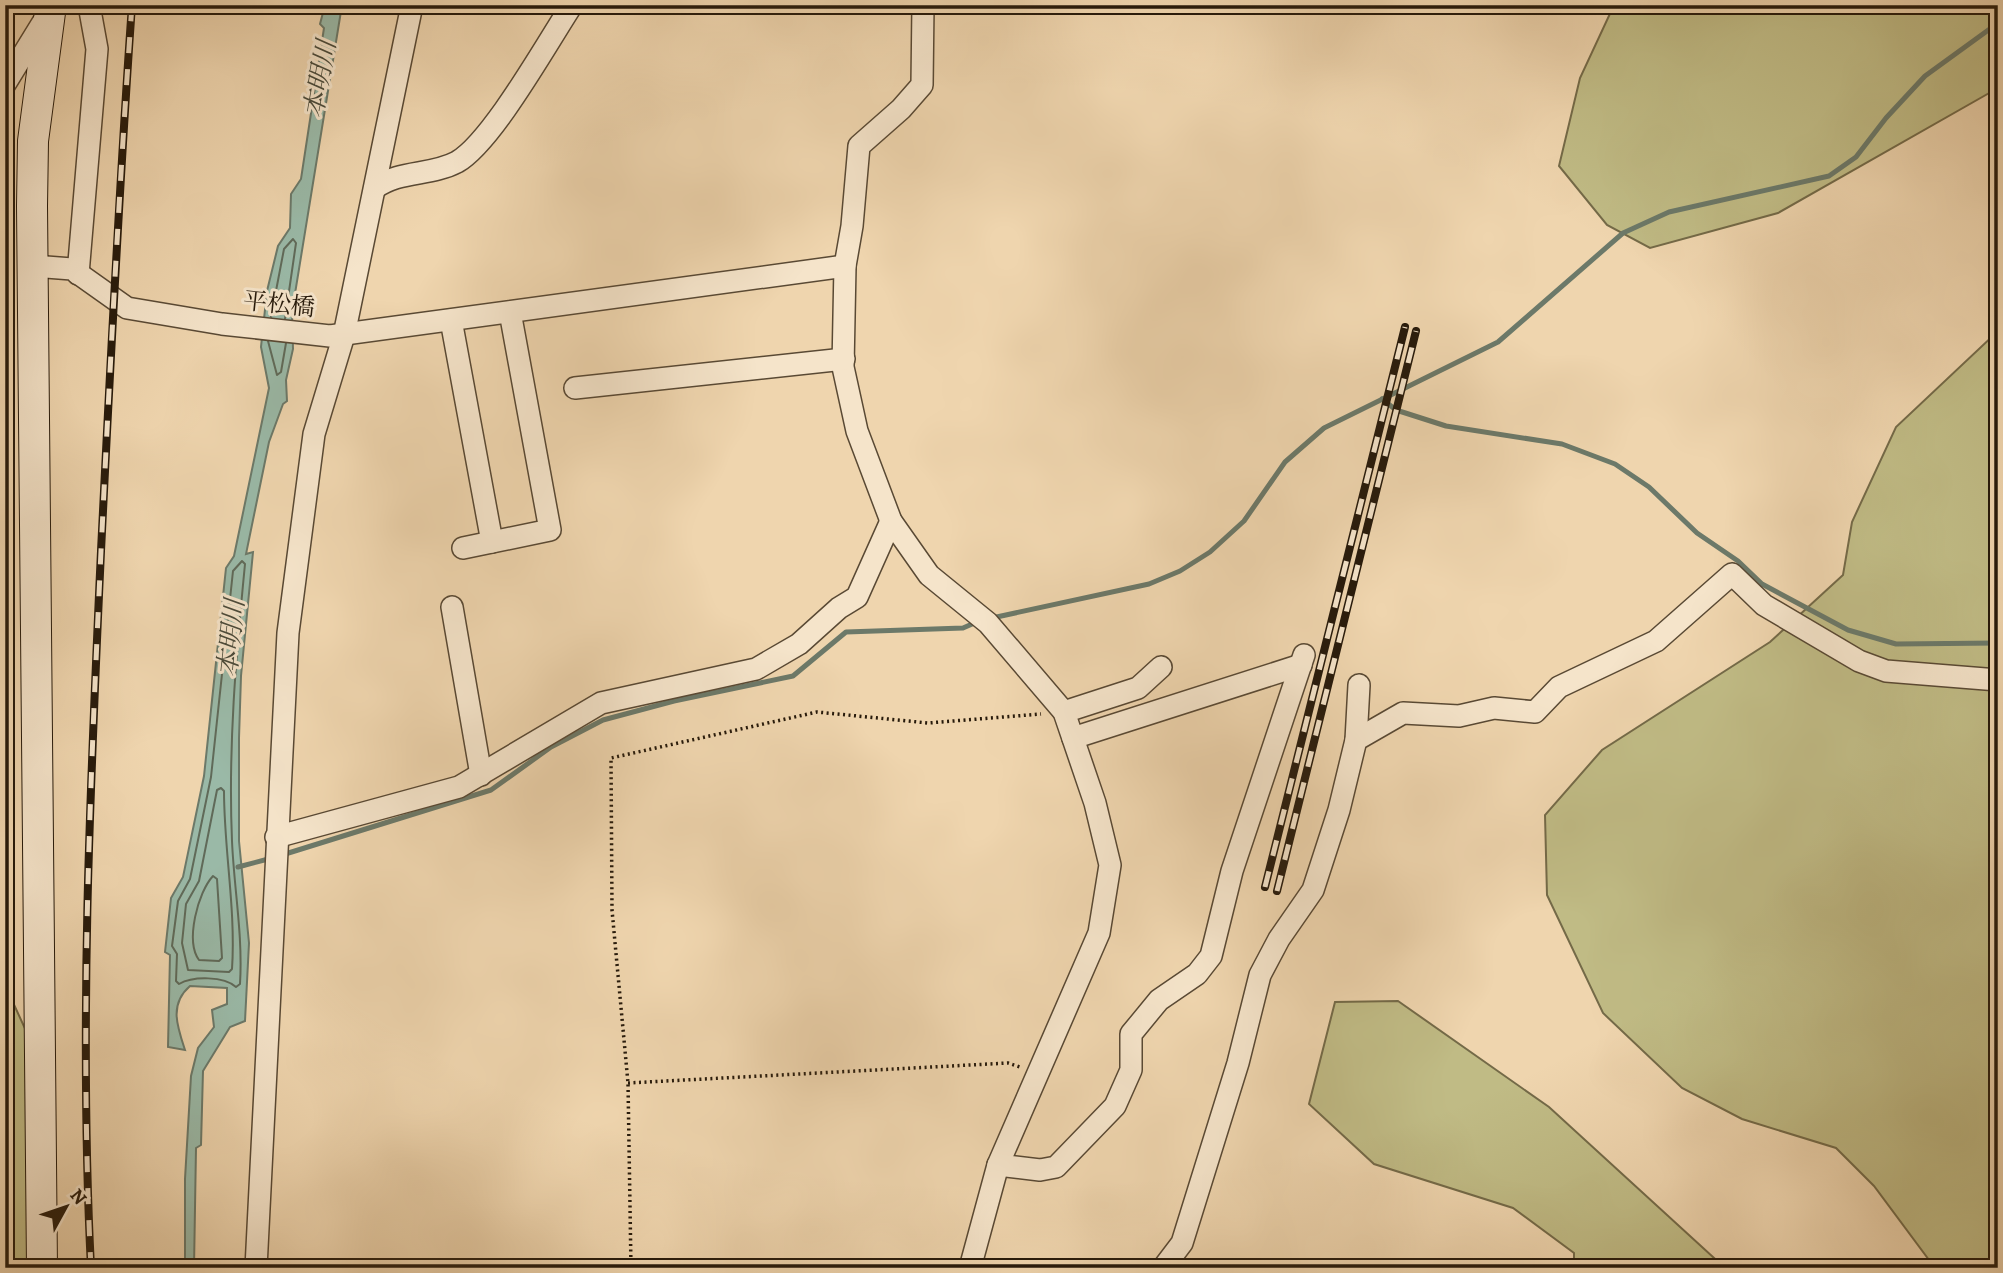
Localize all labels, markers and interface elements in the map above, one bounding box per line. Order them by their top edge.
water label: 本明川 [296,35,345,120]
street label: 平松橋 [242,284,316,324]
water label: 本明川 [210,594,253,679]
north arrow [32,1172,102,1242]
text: N [64,1183,93,1210]

